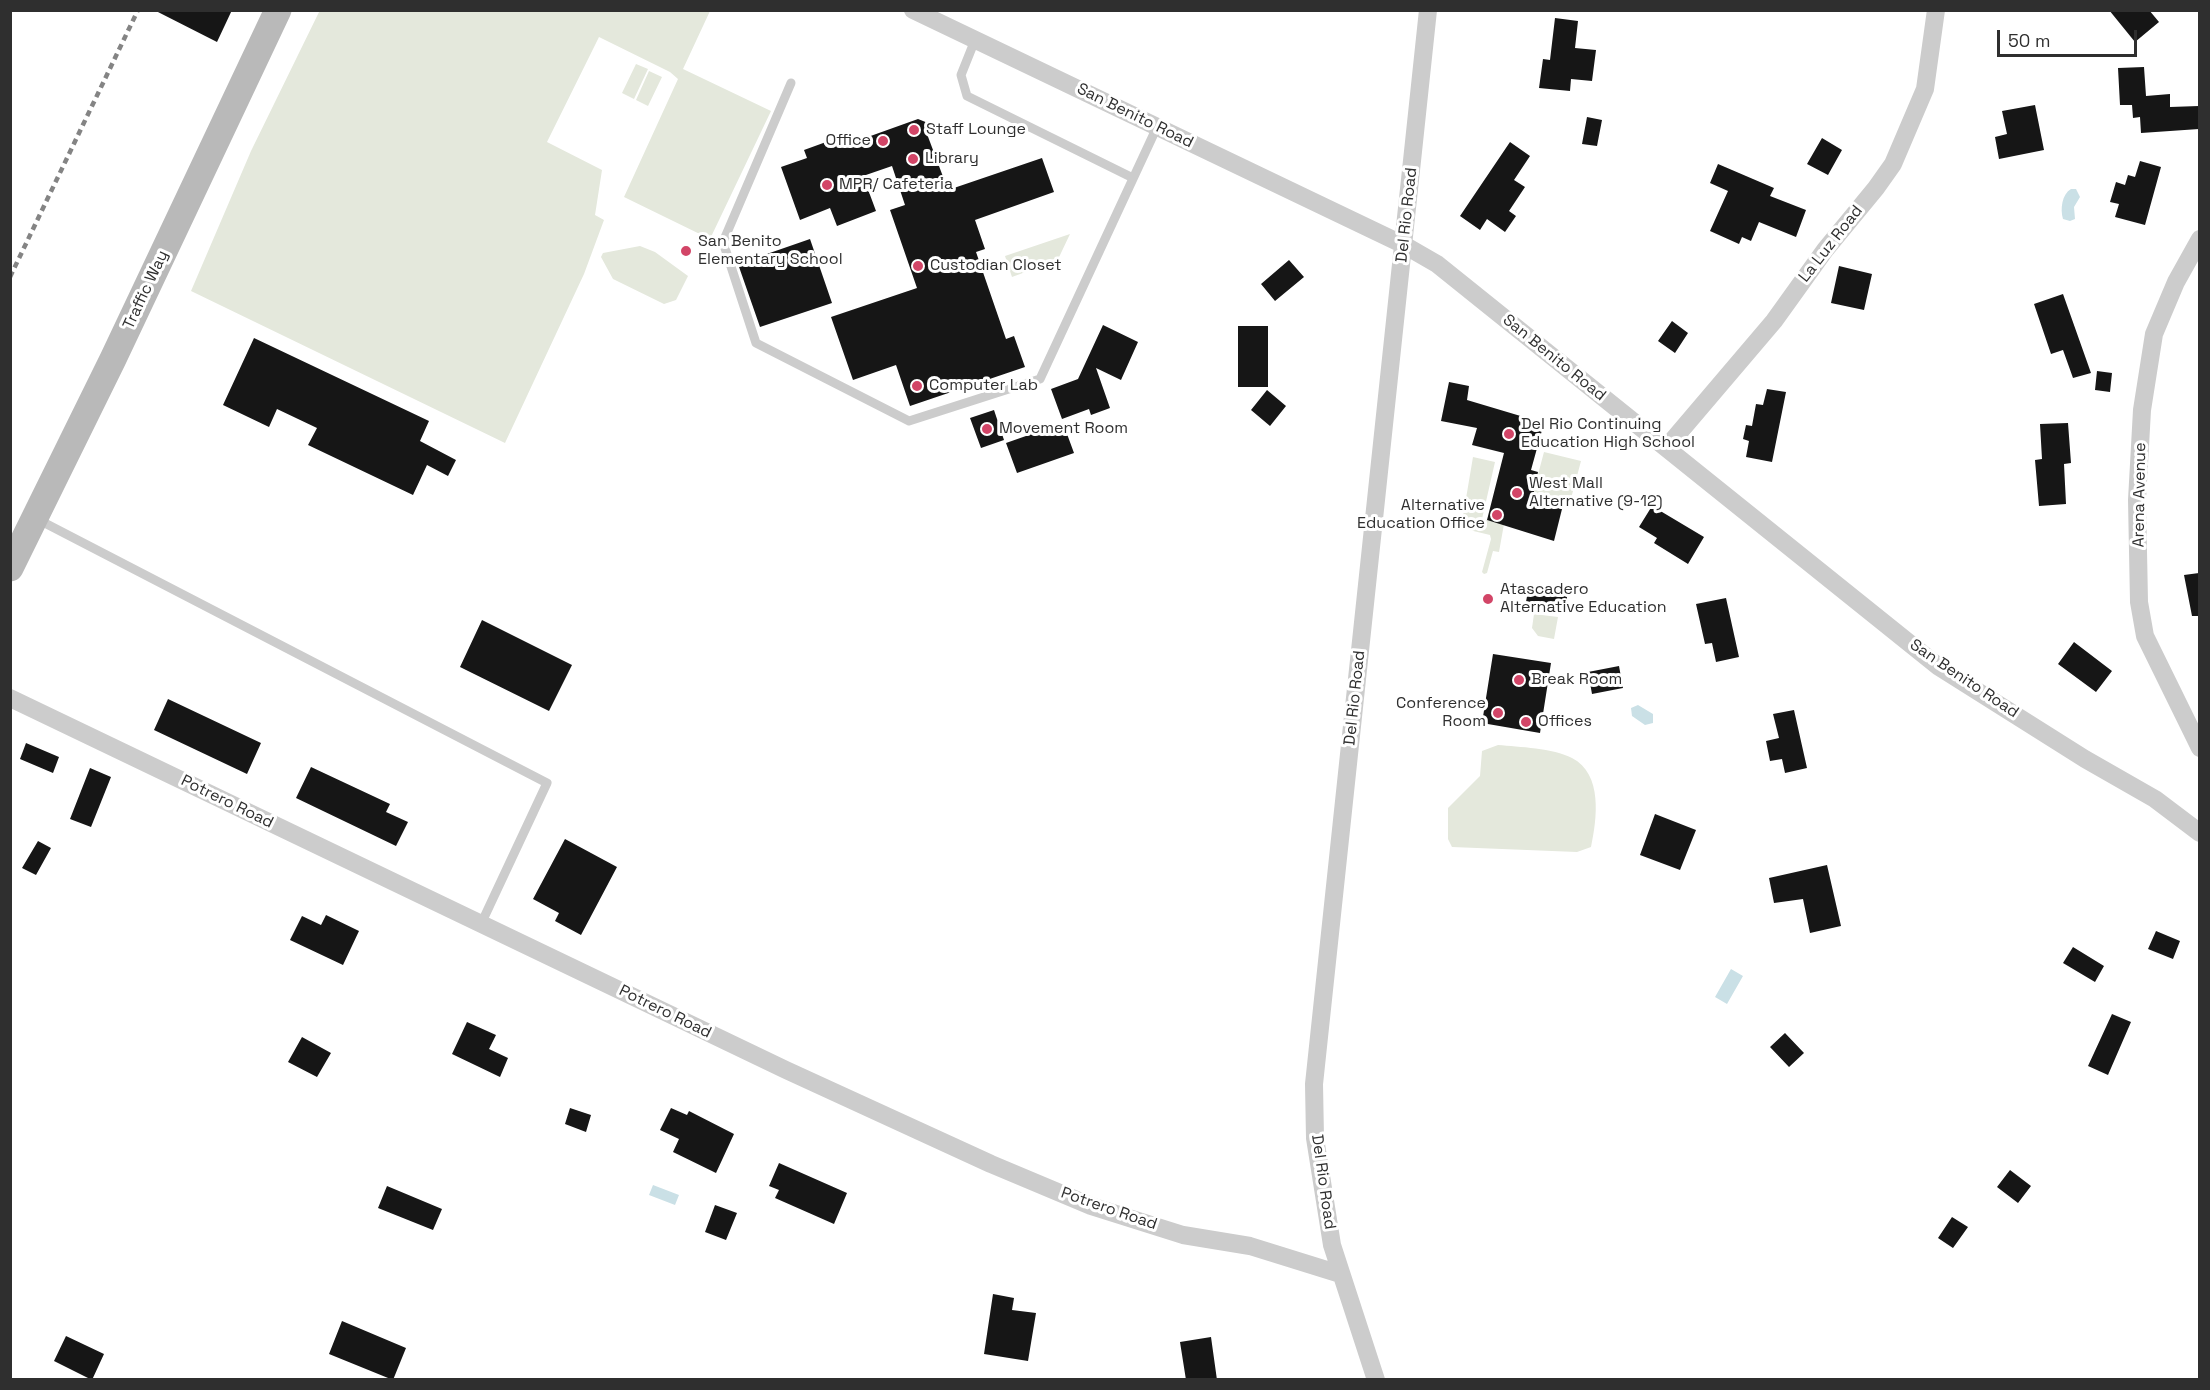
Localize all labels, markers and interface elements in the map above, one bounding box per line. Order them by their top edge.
scale bar [2000,18,2140,56]
text: 50 m [2008,29,2050,52]
street label: San Benito Road [1074,80,1196,152]
place label: Staff Lounge [926,120,1026,140]
marker: Staff Lounge [907,123,921,137]
place label: Office [826,131,871,151]
marker: Office [876,134,890,148]
place label: Library [925,149,979,169]
marker: Library [906,152,920,166]
street label: Del Rio Road [1392,167,1422,263]
place label: MPR/ Cafeteria [839,175,953,195]
marker: MPR/ Cafeteria [820,178,834,192]
street label: La Luz Road [1795,202,1867,286]
place label: San Benito Elementary School [698,232,843,270]
marker: San Benito Elementary School [679,244,693,258]
street label: Traffic Way [119,248,173,332]
place label: Custodian Closet [930,256,1062,276]
marker: Custodian Closet [911,259,925,273]
street label: San Benito Road [1499,311,1609,405]
place label: Computer Lab [929,376,1038,396]
marker: Computer Lab [910,379,924,393]
place label: Del Rio Continuing Education High School [1521,415,1695,453]
place label: Movement Room [999,419,1128,439]
marker: Movement Room [980,422,994,436]
marker: Del Rio Continuing Education High School [1502,427,1516,441]
street label: Arena Avenue [2129,442,2151,548]
place label: West Mall Alternative (9-12) [1529,474,1663,512]
marker: West Mall Alternative (9-12) [1510,486,1524,500]
place label: Alternative Education Office [1357,496,1485,534]
marker: Alternative Education Office [1490,508,1504,522]
place label: Atascadero Alternative Education [1500,580,1667,618]
marker: Atascadero Alternative Education [1481,592,1495,606]
street label: San Benito Road [1906,636,2022,722]
street label: Del Rio Road [1340,650,1370,746]
place label: Break Room [1531,670,1622,690]
marker: Break Room [1512,673,1526,687]
place label: Conference Room [1396,694,1486,732]
marker: Conference Room [1491,706,1505,720]
place label: Offices [1538,712,1592,732]
marker: Offices [1519,715,1533,729]
street label: Potrero Road [178,771,276,833]
street label: Potrero Road [616,981,714,1043]
street label: Del Rio Road [1307,1133,1339,1231]
street label: Potrero Road [1058,1184,1160,1234]

